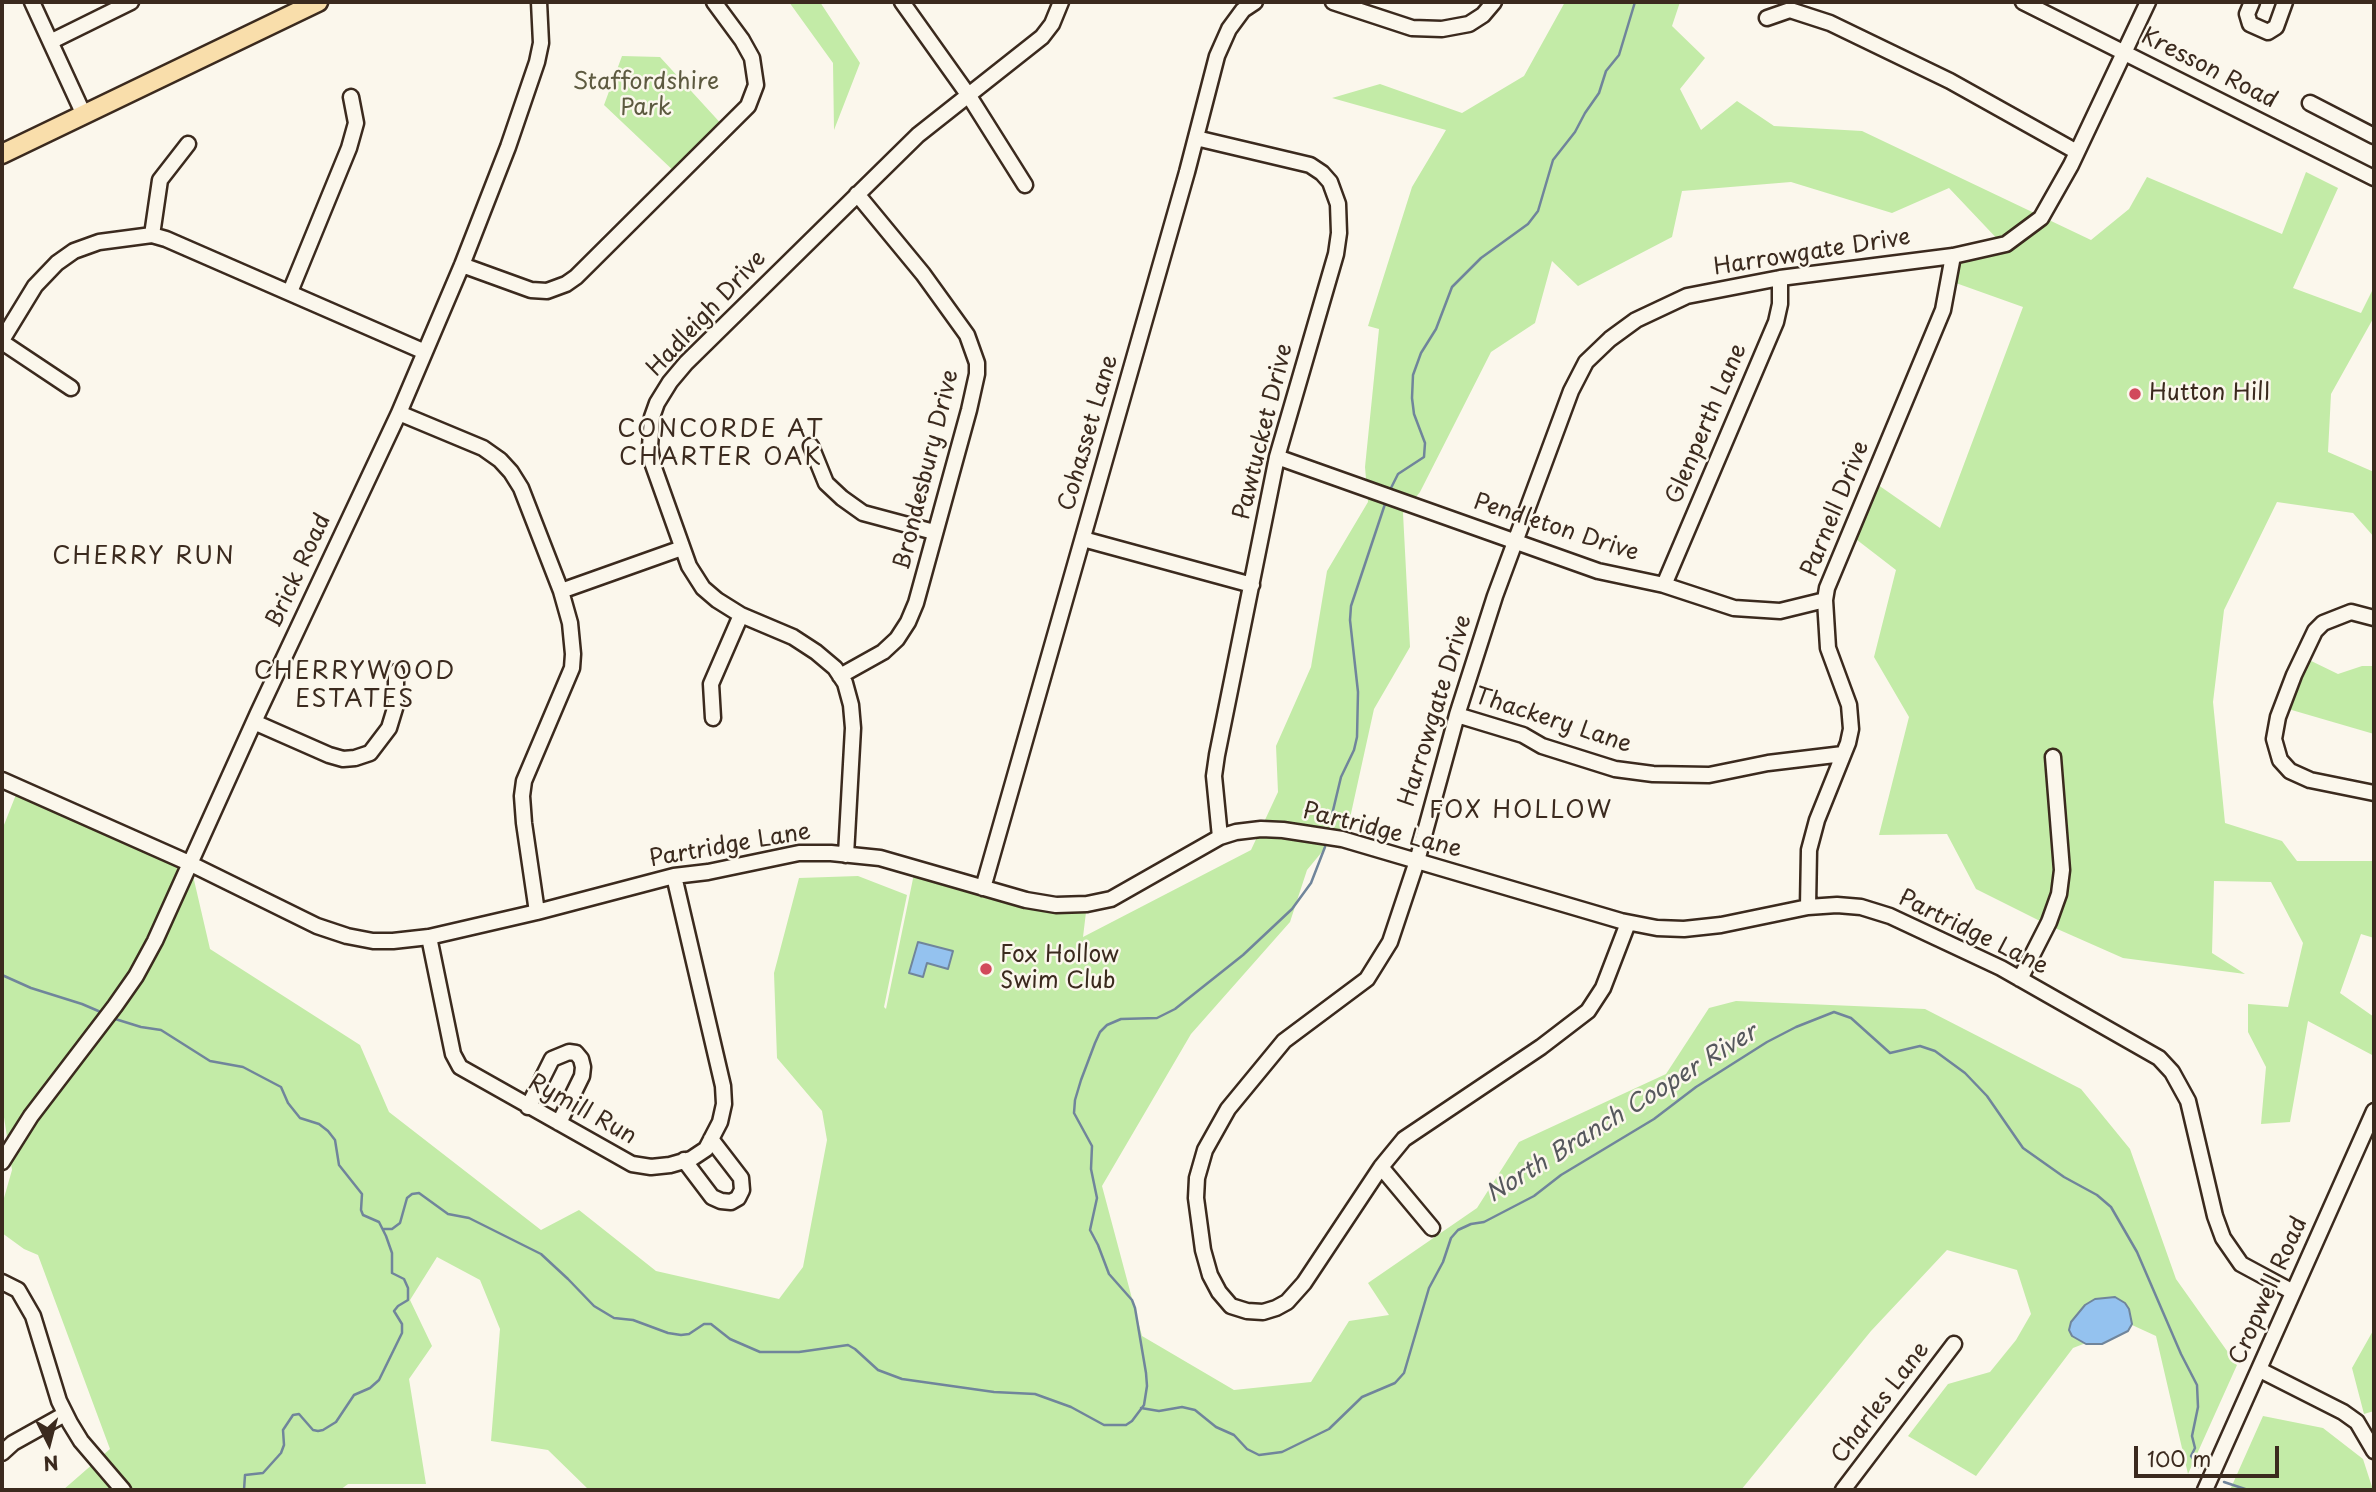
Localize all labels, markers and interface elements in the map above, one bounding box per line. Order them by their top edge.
street label: Kresson Road [2136,23,2282,115]
park label: Staffordshire Park [573,69,719,123]
street label: Harrowgate Drive [1712,224,1912,282]
street label: Hadleigh Drive [642,245,772,383]
street label: Glenperth Lane [1661,340,1753,508]
street label: Pawtucket Drive [1229,341,1299,523]
street label: Cohasset Lane [1054,352,1124,514]
street label: Brondesbury Drive [889,367,965,573]
place label: Hutton Hill [2149,380,2270,408]
marker: Hutton Hill [2127,386,2143,402]
district label: CONCORDE AT CHARTER OAK [619,416,823,472]
street label: Parnell Drive [1796,437,1876,581]
street label: Pendleton Drive [1470,488,1642,568]
street label: Brick Road [261,510,337,632]
district label: CHERRY RUN [55,543,233,571]
street label: Harrowgate Drive [1394,612,1478,810]
district label: CHERRYWOOD ESTATES [256,658,454,714]
street label: Thackery Lane [1471,683,1635,759]
district label: FOX HOLLOW [1431,797,1611,825]
street label: Partridge Lane [1299,798,1465,864]
street label: Partridge Lane [647,818,813,874]
street label: Partridge Lane [1893,885,2053,981]
place label: Fox Hollow Swim Club [1000,942,1119,996]
marker: Fox Hollow Swim Club [978,961,994,977]
water label: North Branch Cooper River [1481,1019,1763,1209]
street label: Rymill Run [523,1069,641,1151]
street label: Cropwell Road [2224,1213,2314,1369]
street label: Charles Lane [1826,1337,1936,1469]
north arrow [14,1408,84,1478]
scale bar [2138,1432,2283,1476]
text: 100 m [2147,1442,2211,1474]
text: N [42,1449,60,1479]

